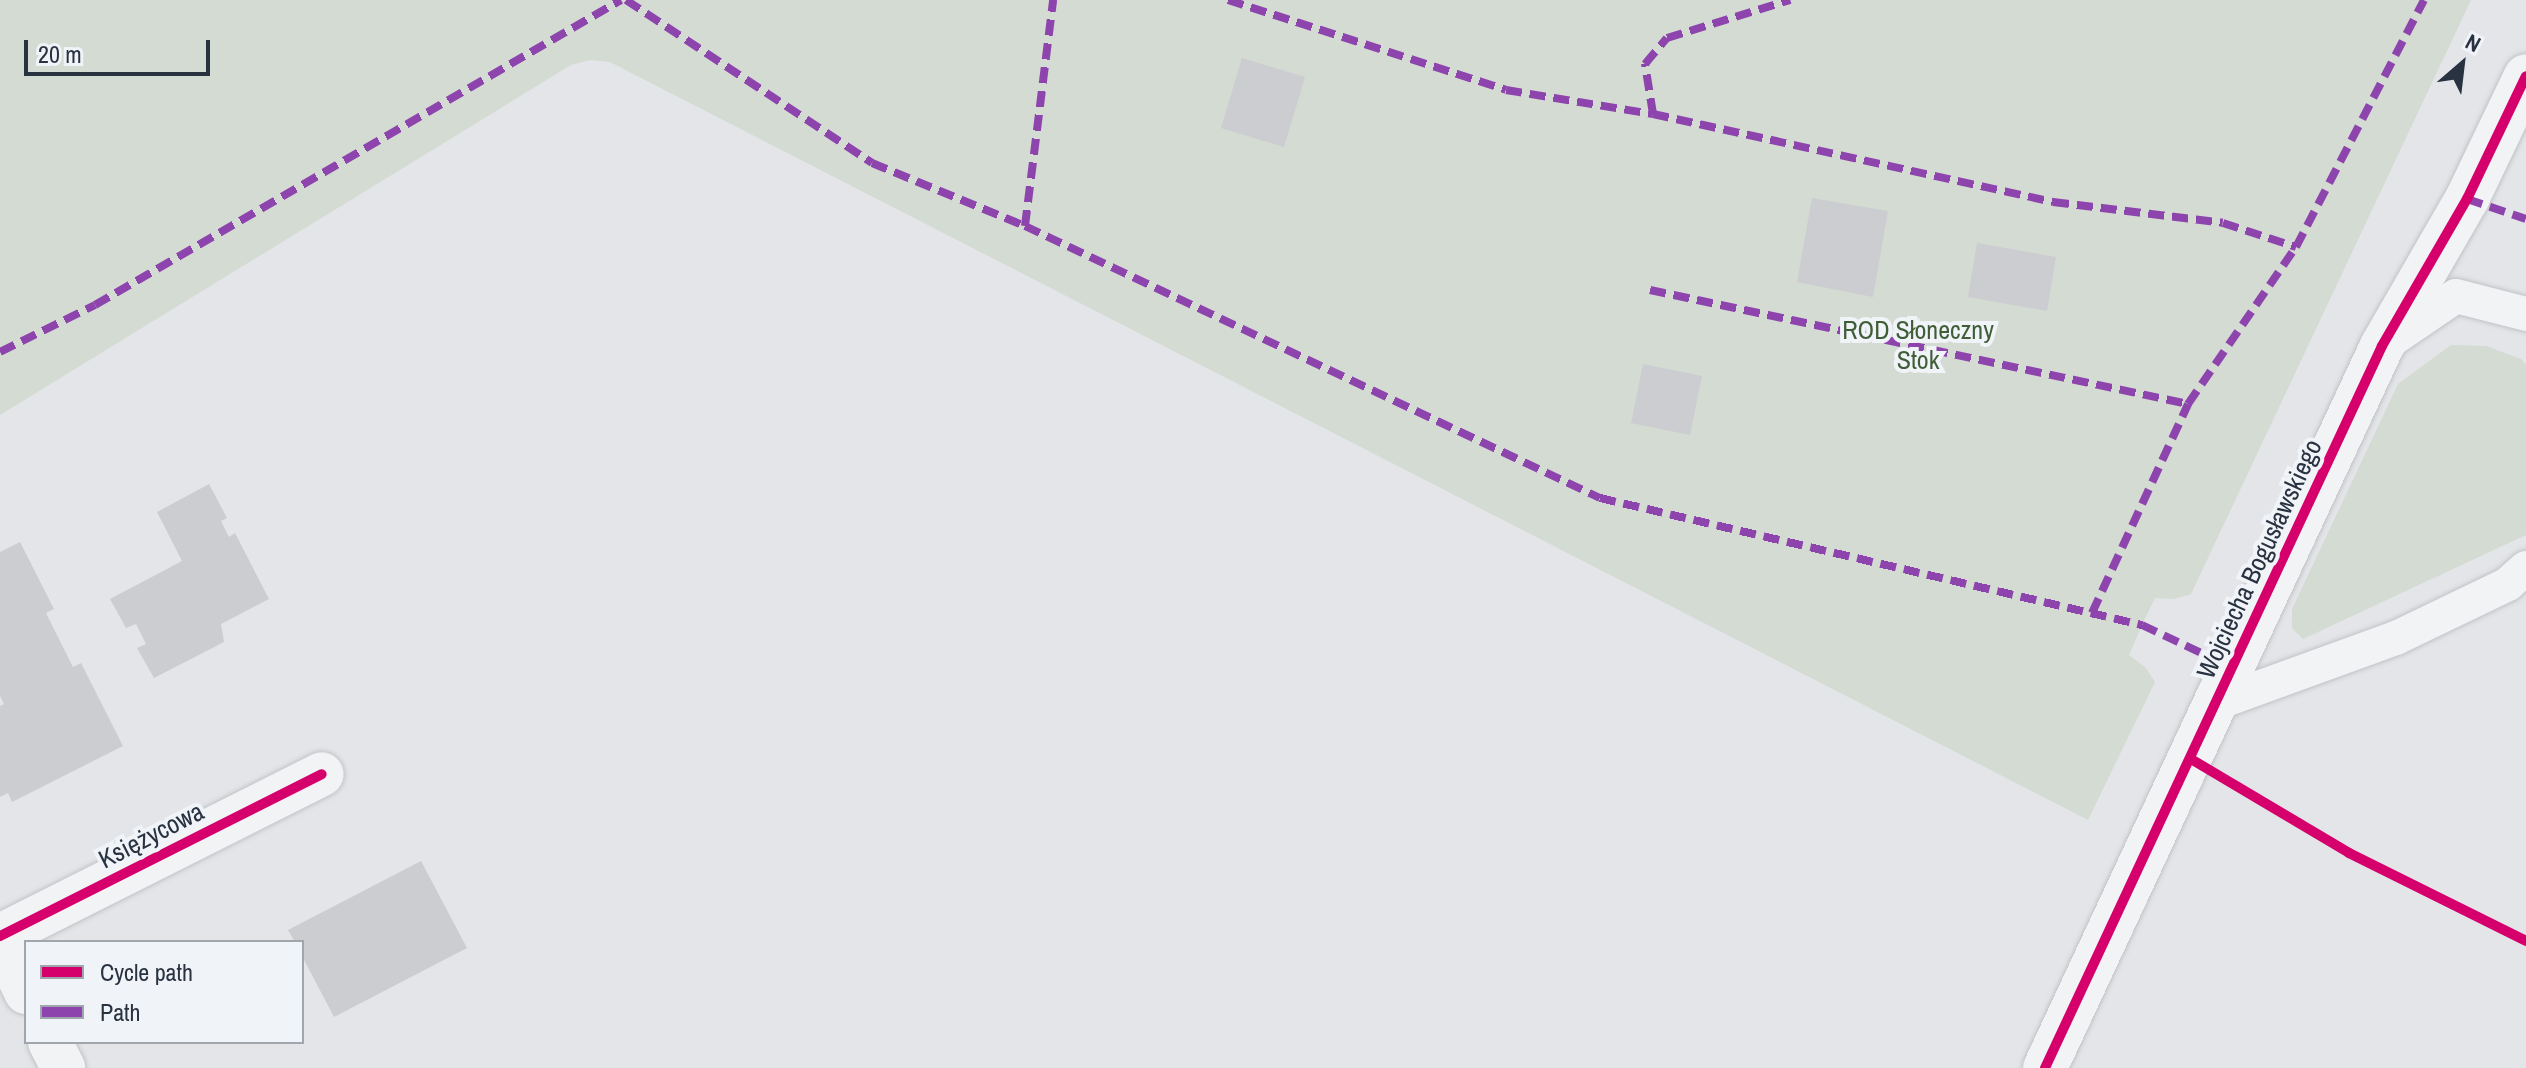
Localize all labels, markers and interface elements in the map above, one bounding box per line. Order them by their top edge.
scale bar [28,24,214,74]
north arrow [2422,24,2502,104]
text: N [2460,27,2486,59]
text: 20 m [38,38,82,70]
park label: ROD Słoneczny Stok [1842,314,1994,376]
street label: Wojciecha Bogusławskiego [2190,434,2328,684]
street label: Księżycowa [93,795,209,875]
legend [24,940,304,1044]
text: Cycle path [100,956,193,988]
text: Path [100,996,141,1028]

